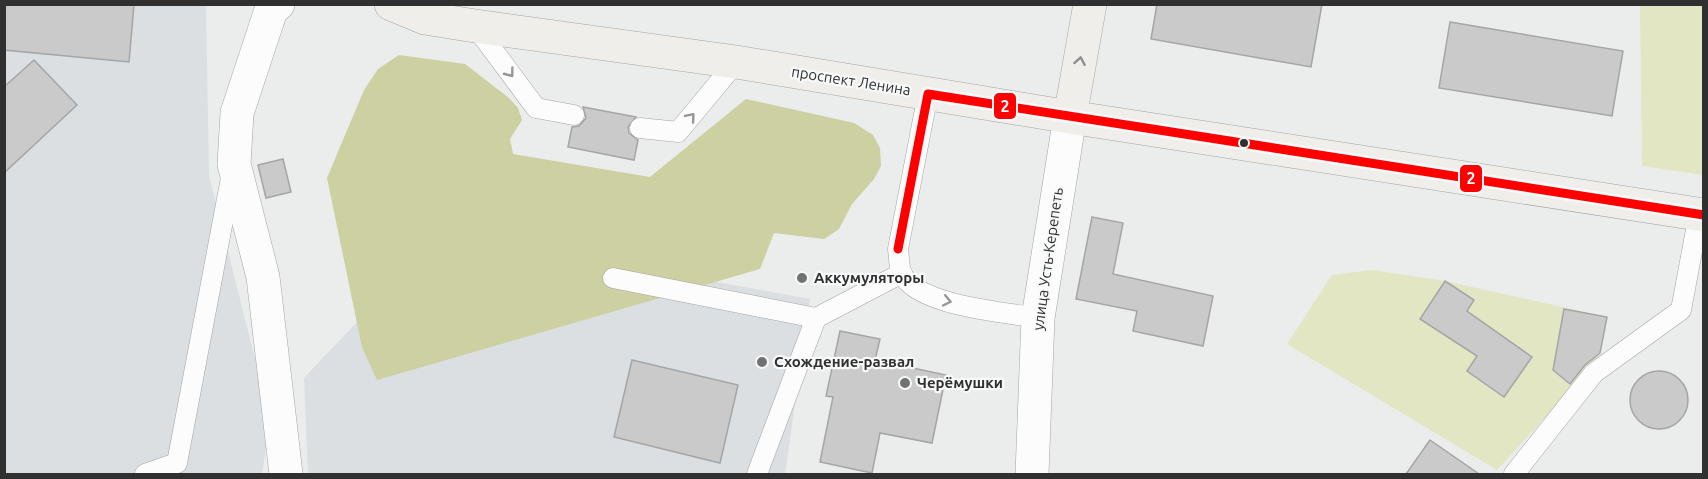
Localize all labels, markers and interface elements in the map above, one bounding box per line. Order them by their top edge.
one-way arrow [1073,56,1086,66]
street label: проспект Ленина [790,63,912,98]
one-way arrow [503,67,514,78]
line badge: 2 [993,92,1017,120]
text: 2 [1000,97,1010,115]
one-way arrow [684,113,695,124]
unlabelled marker [1238,137,1250,149]
line badge: 2 [1459,164,1483,193]
text: 2 [1466,169,1476,187]
street label: улица Усть-Керепеть [1029,186,1066,331]
place label: Аккумуляторы [814,269,924,286]
marker: Аккумуляторы [795,271,809,285]
one-way arrow [942,294,952,307]
place label: Схождение-развал [774,353,914,370]
marker: Схождение-развал [755,355,769,369]
place label: Черёмушки [917,374,1003,391]
marker: Черёмушки [898,376,912,390]

